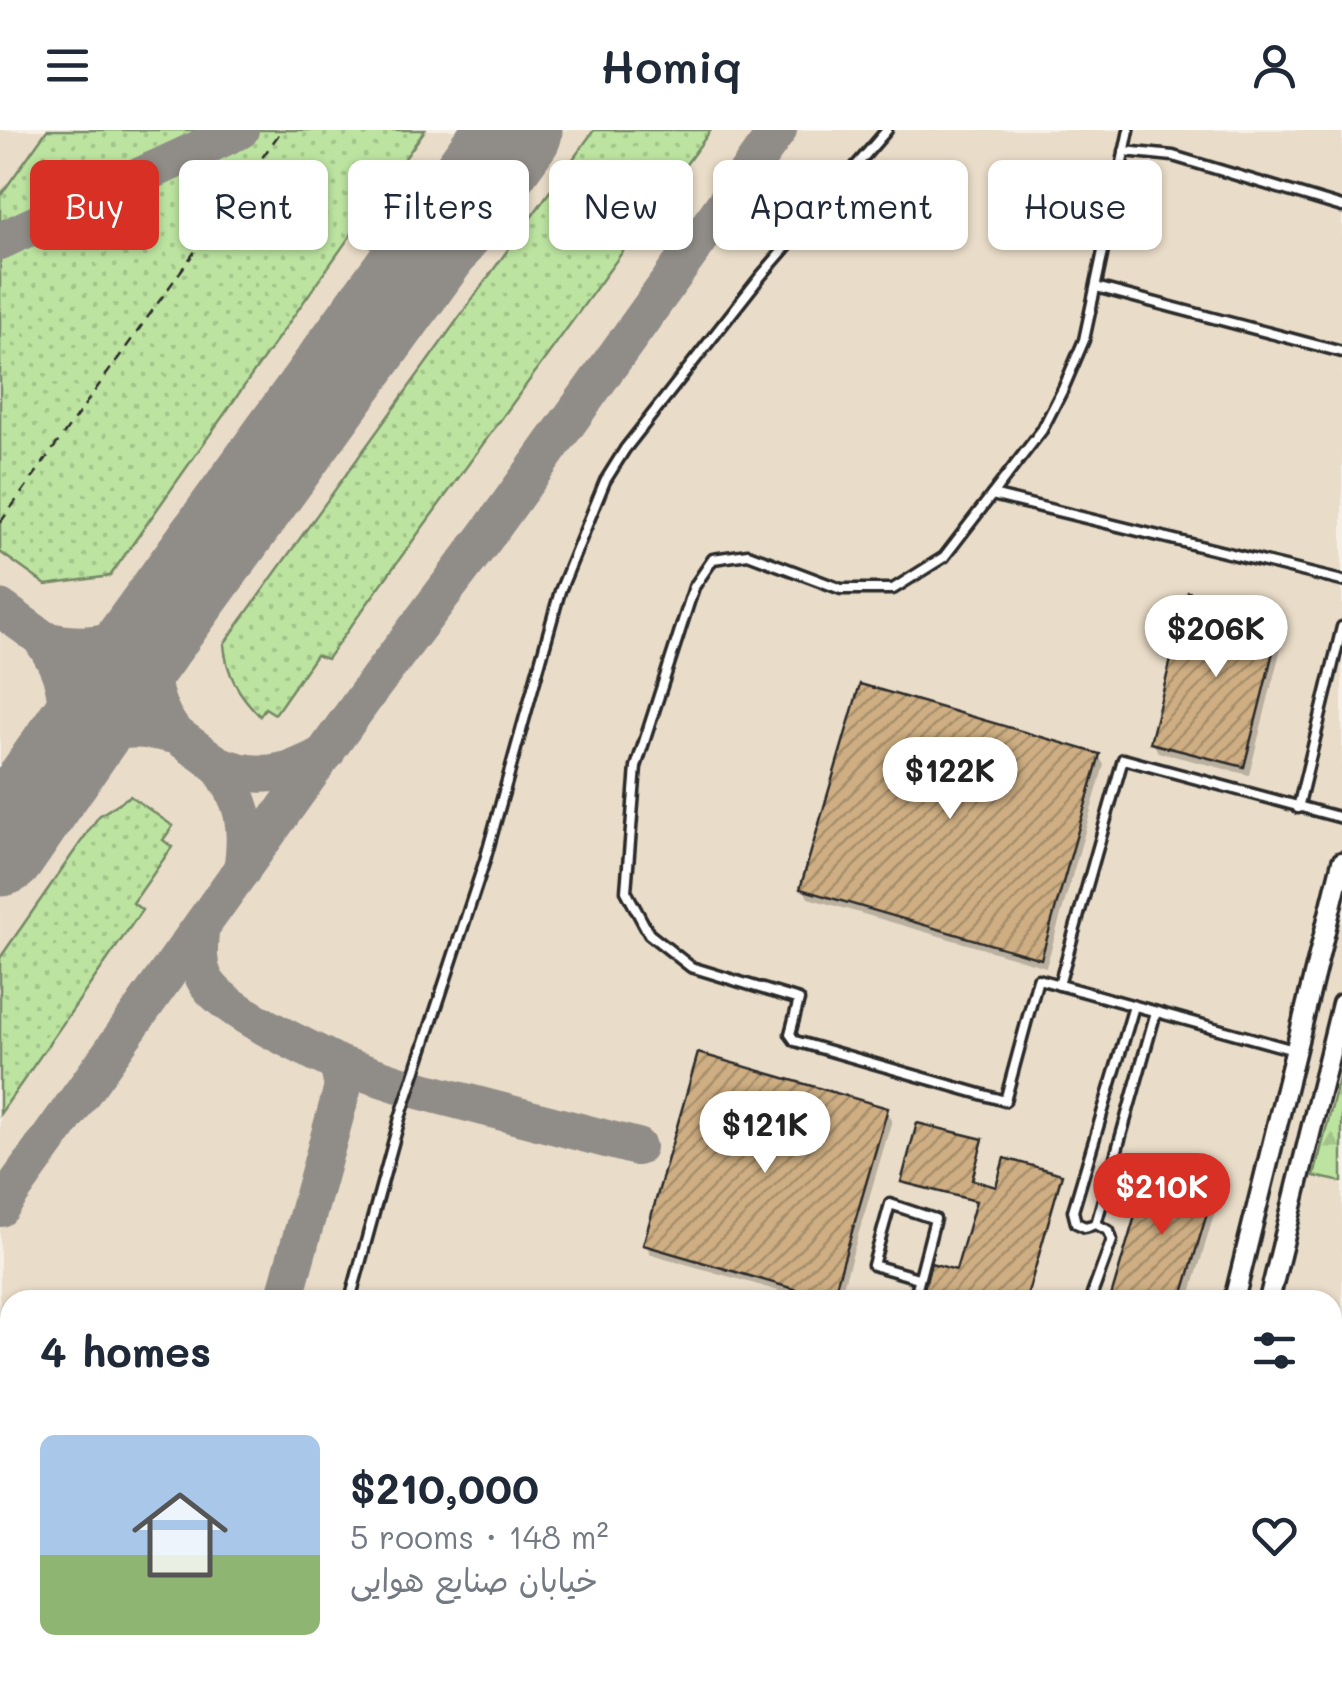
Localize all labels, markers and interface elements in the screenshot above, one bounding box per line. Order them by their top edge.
text: Homiq [600,36,742,94]
icon: menu [40,38,95,93]
icon: person [1247,38,1302,93]
chip: Buy [30,160,159,250]
chip: Rent [179,160,328,250]
chip: Filters [348,160,529,250]
chip: New [549,160,693,250]
chip: Apartment [713,160,968,250]
chip: House [988,160,1162,250]
pin: $206K [1146,595,1286,680]
text: $206K [1167,606,1265,648]
pin: $122K [880,737,1020,822]
text: $122K [905,748,995,790]
pin: $121K [695,1091,835,1176]
text: $121K [721,1102,809,1144]
pin: $210K [1092,1153,1232,1238]
text: $210K [1115,1164,1209,1206]
text: 4 homes [40,1323,211,1378]
icon: filters [1247,1323,1302,1378]
text: $210,000 [350,1460,539,1515]
icon: home [120,1475,240,1595]
icon: heart [1247,1508,1302,1563]
text: 5 rooms · 148 m² [350,1515,609,1557]
text: خیابان صنایع هوایی [350,1558,598,1600]

